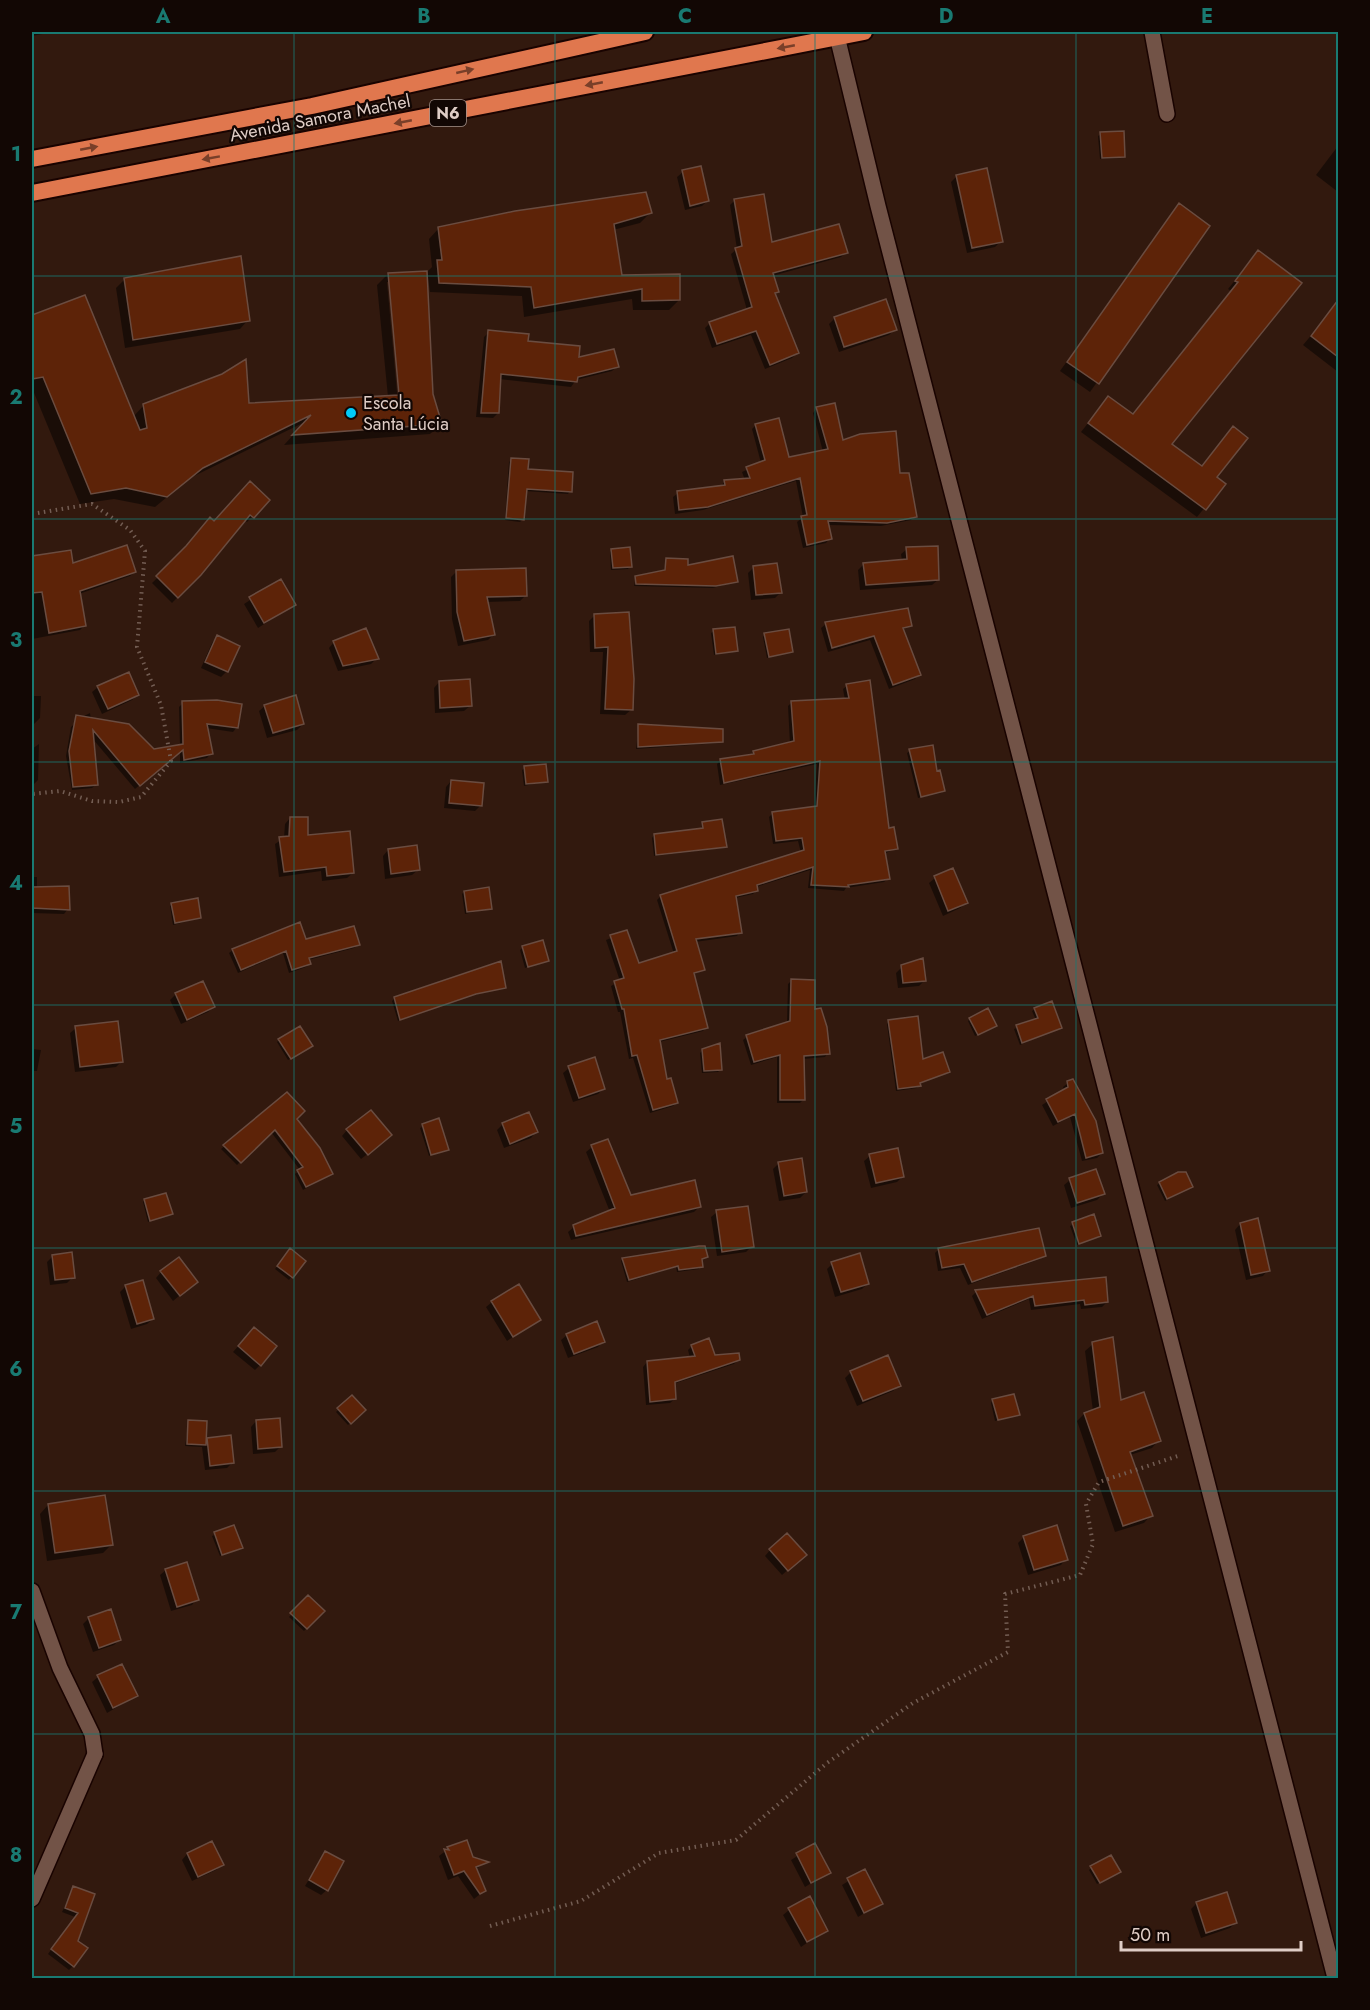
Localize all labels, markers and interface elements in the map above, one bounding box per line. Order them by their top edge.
text: A [155,2,171,31]
text: B [417,2,431,31]
text: C [678,2,692,31]
text: D [939,2,953,31]
text: E [1201,2,1213,31]
one-way arrow [776,43,795,52]
one-way arrow [456,65,474,75]
one-way arrow [585,80,604,90]
street label: Avenida Samora Machel [227,88,413,148]
road number: N6 [430,100,466,126]
one-way arrow [393,118,412,127]
text: 1 [11,140,21,169]
one-way arrow [80,143,99,152]
one-way arrow [202,154,221,163]
text: 2 [9,383,23,412]
place label: Escola Santa Lúcia [363,390,449,437]
marker: Escola Santa Lúcia [344,406,358,420]
text: 3 [10,626,22,655]
text: 4 [9,869,23,898]
text: 5 [10,1112,23,1141]
text: 6 [9,1355,23,1384]
text: 7 [10,1598,23,1627]
text: 8 [10,1841,22,1870]
scale bar [1121,1914,1301,1952]
text: 50 m [1130,1922,1170,1948]

